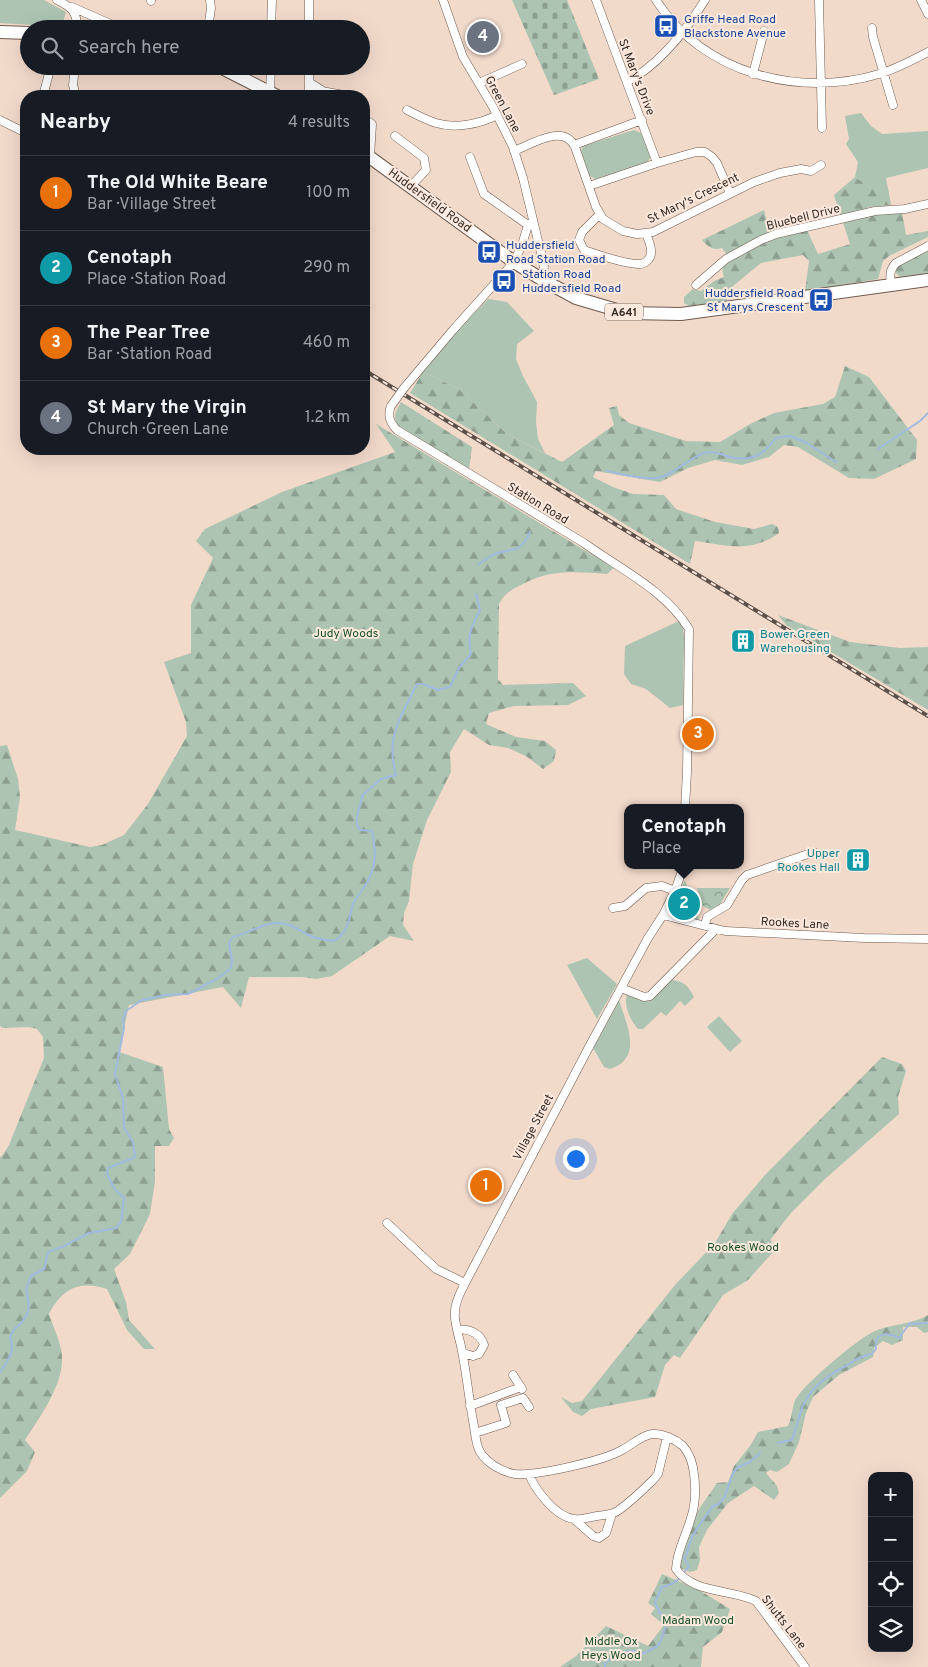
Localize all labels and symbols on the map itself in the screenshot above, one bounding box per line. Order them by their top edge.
place label: Griffe Head Road Blackstone Avenue [684,12,786,42]
bus stop icon: Griffe Head Road Blackstone Avenue [653,13,679,39]
pin: 4 [467,18,499,56]
street label: St Mary's Drive [614,37,658,118]
street label: Green Lane [480,73,524,136]
street label: Huddersfield Road [385,165,474,236]
street label: St Mary's Crescent [645,170,742,228]
street label: Bluebell Drive [765,201,842,235]
place label: Huddersfield Road Station Road [506,238,606,268]
bus stop icon: Huddersfield Road Station Road [476,239,502,265]
place label: Station Road Huddersfield Road [522,267,621,297]
bus stop icon: Station Road Huddersfield Road [491,268,517,294]
place label: Huddersfield Road St Marys Crescent [705,286,804,316]
bus stop icon: Huddersfield Road St Marys Crescent [808,287,834,313]
road number: A641 [605,304,643,320]
street label: Station Road [504,479,571,528]
park label: Judy Woods [314,626,378,642]
place label: Bower Green Warehousing [760,627,830,657]
building icon: Bower Green Warehousing [730,628,756,654]
pin: 3 [682,715,714,753]
place label: Upper Rookes Hall [777,846,840,876]
building icon: Upper Rookes Hall [845,847,871,873]
pin: 2 [668,885,700,923]
street label: Rookes Lane [760,914,830,934]
street label: Village Street [510,1092,558,1163]
your location [563,1146,589,1172]
pin: 1 [470,1167,502,1205]
park label: Rookes Wood [707,1240,779,1256]
street label: Shutts Lane [757,1592,809,1653]
park label: Madam Wood [662,1613,734,1629]
park label: Middle Ox Heys Wood [581,1634,641,1664]

